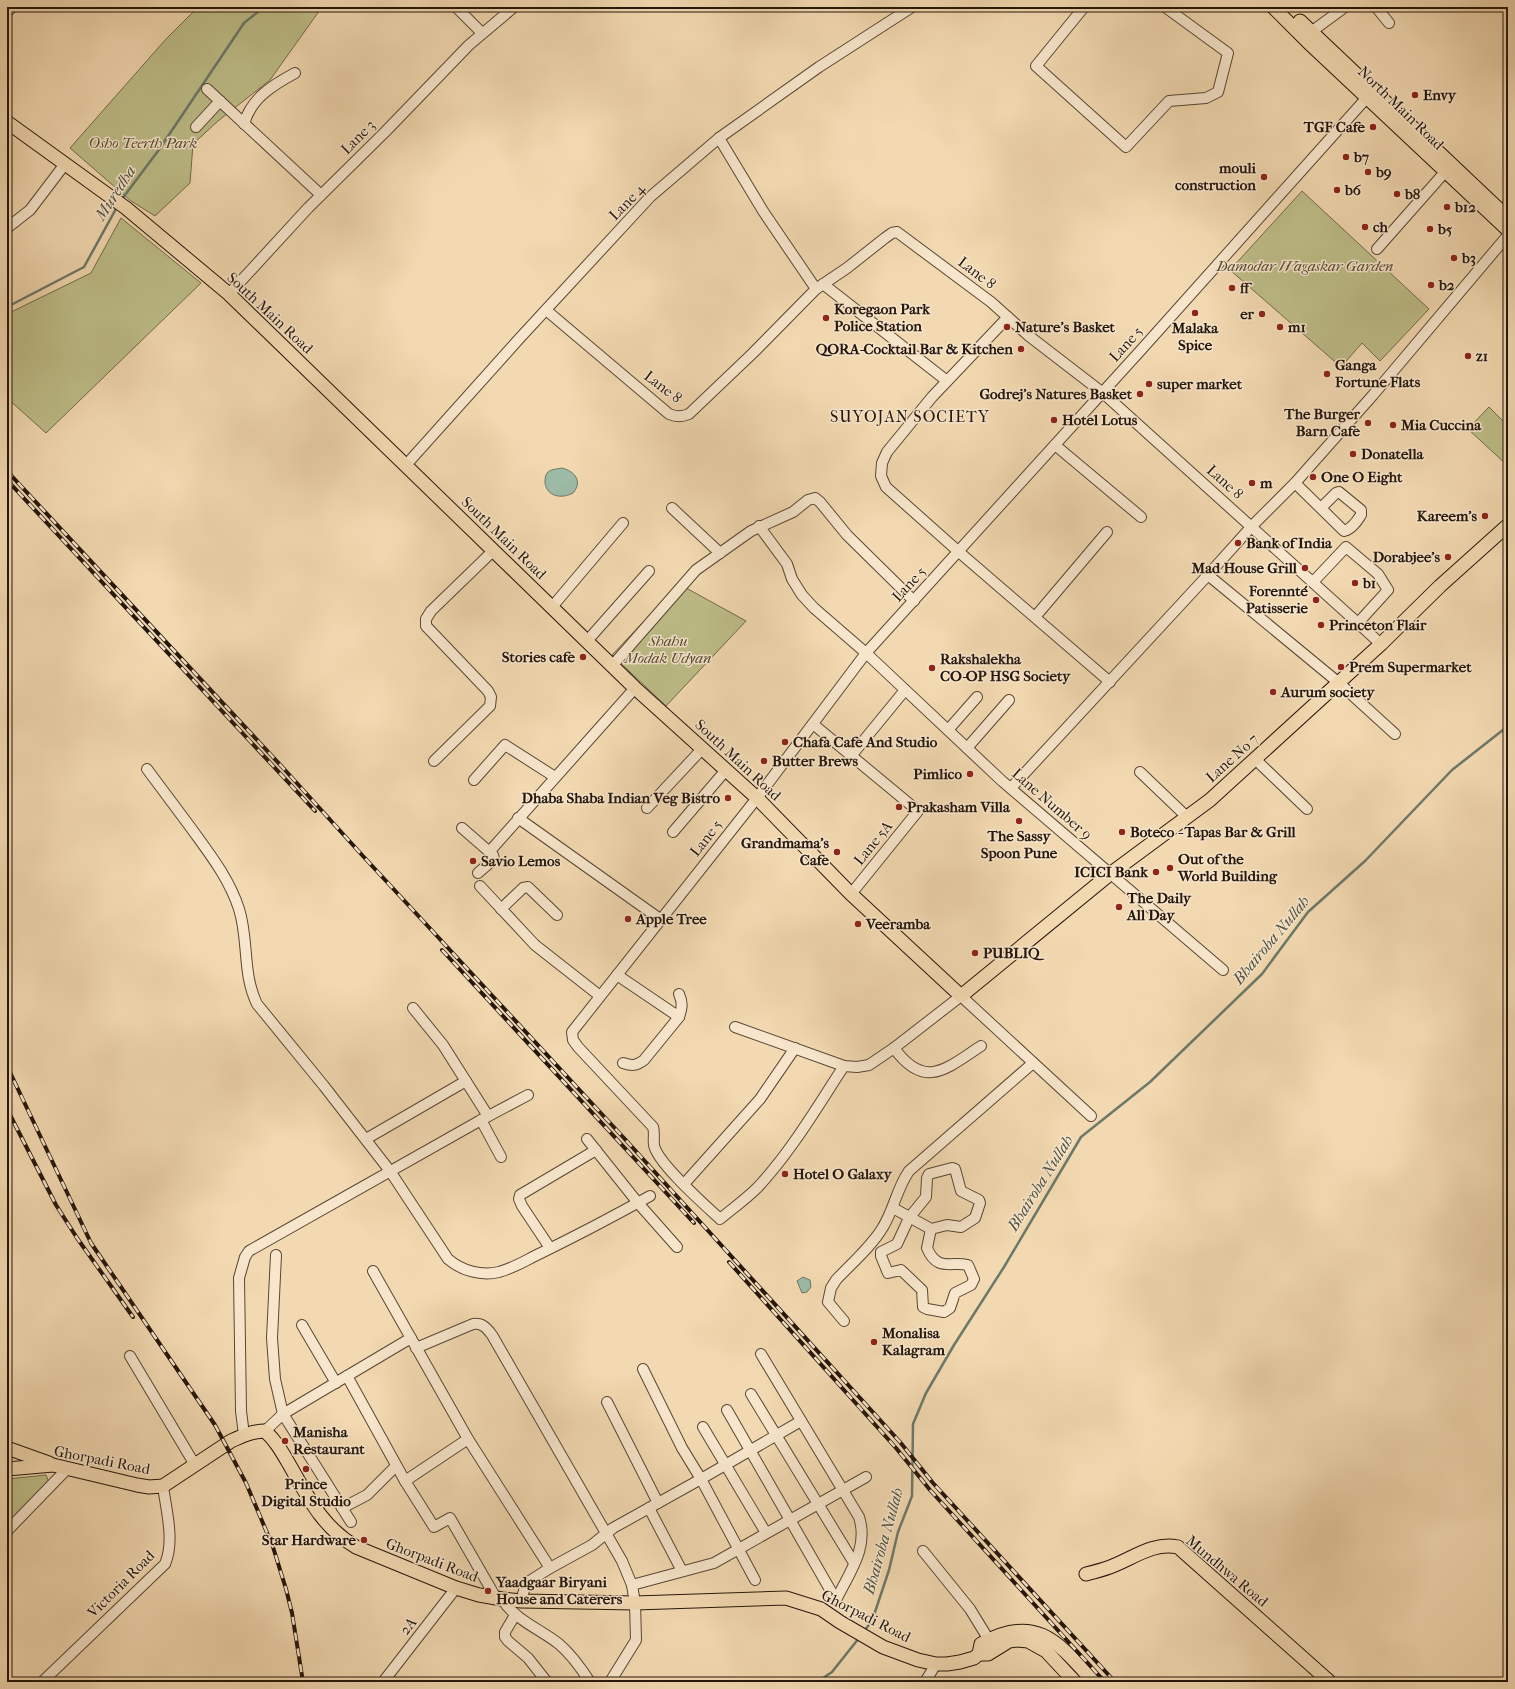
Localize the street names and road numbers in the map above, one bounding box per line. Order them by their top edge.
street label: North Main Road [1354,62,1448,154]
street label: Lane 3 [337,116,379,158]
street label: Lane 4 [605,179,650,224]
street label: Lane 8 [954,253,1000,293]
street label: South Main Road [223,269,317,358]
street label: Lane 5 [1105,322,1147,366]
street label: Lane 8 [640,367,686,407]
street label: Lane 8 [1203,461,1247,503]
street label: South Main Road [458,493,551,584]
street label: Lane 5 [888,563,930,605]
street label: South Main Road [691,716,785,805]
street label: Lane No 7 [1202,730,1262,786]
street label: Lane Number 9 [1008,764,1096,844]
street label: Lane 5 [686,816,726,860]
street label: Lane 5A [850,817,896,869]
street label: Ghorpadi Road [52,1442,152,1478]
street label: Mundhwa Road [1182,1531,1272,1611]
street label: Ghorpadi Road [383,1534,482,1586]
street label: Victoria Road [83,1546,159,1622]
street label: Ghorpadi Road [818,1586,914,1647]
street label: 2A [396,1613,421,1638]

